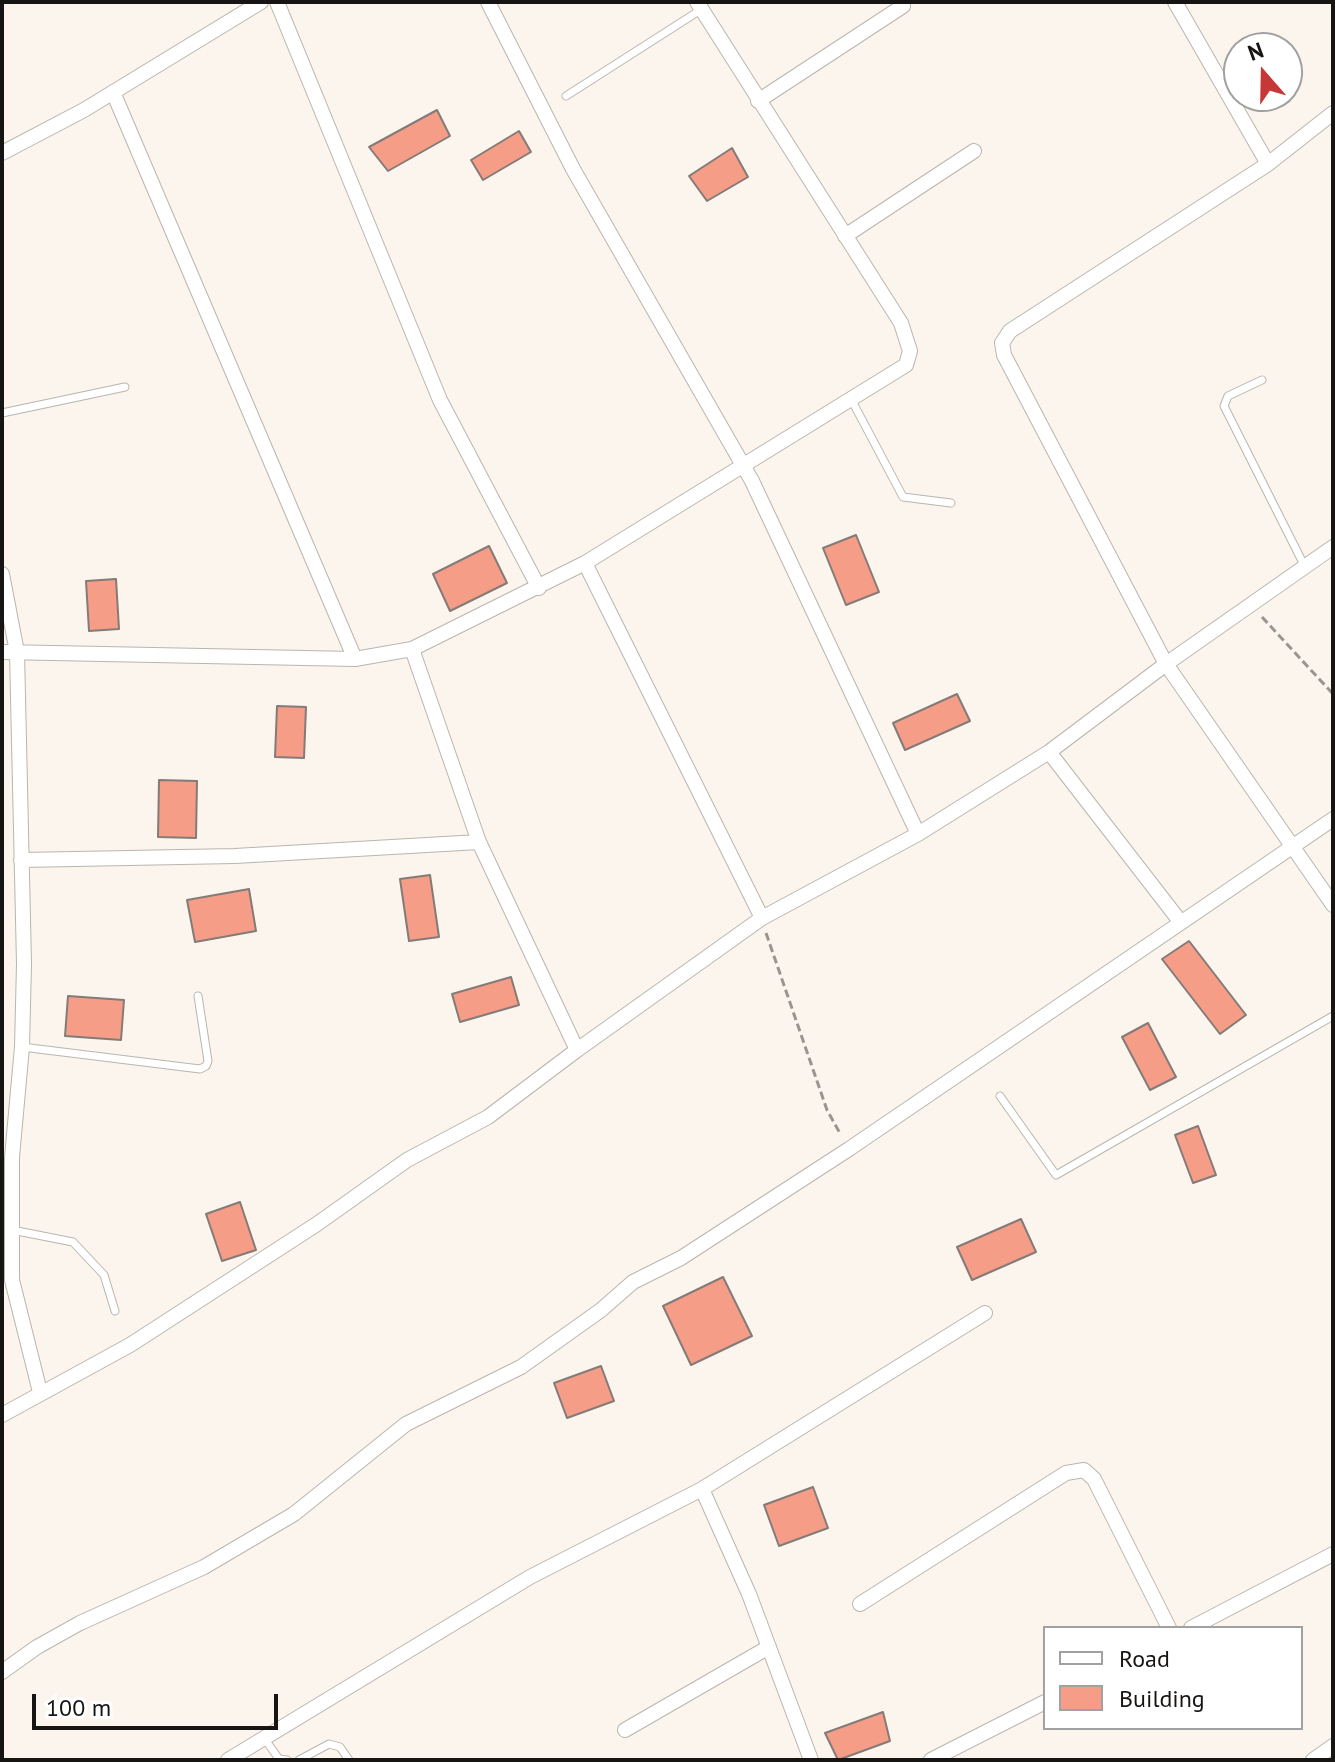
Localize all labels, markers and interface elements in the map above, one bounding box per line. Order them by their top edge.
north arrow [1223,32,1303,112]
text: N [1244,36,1267,67]
legend [1043,1626,1303,1730]
text: Road [1119,1643,1170,1674]
scale bar [36,1678,282,1728]
text: Building [1119,1683,1205,1714]
text: 100 m [46,1692,111,1723]

